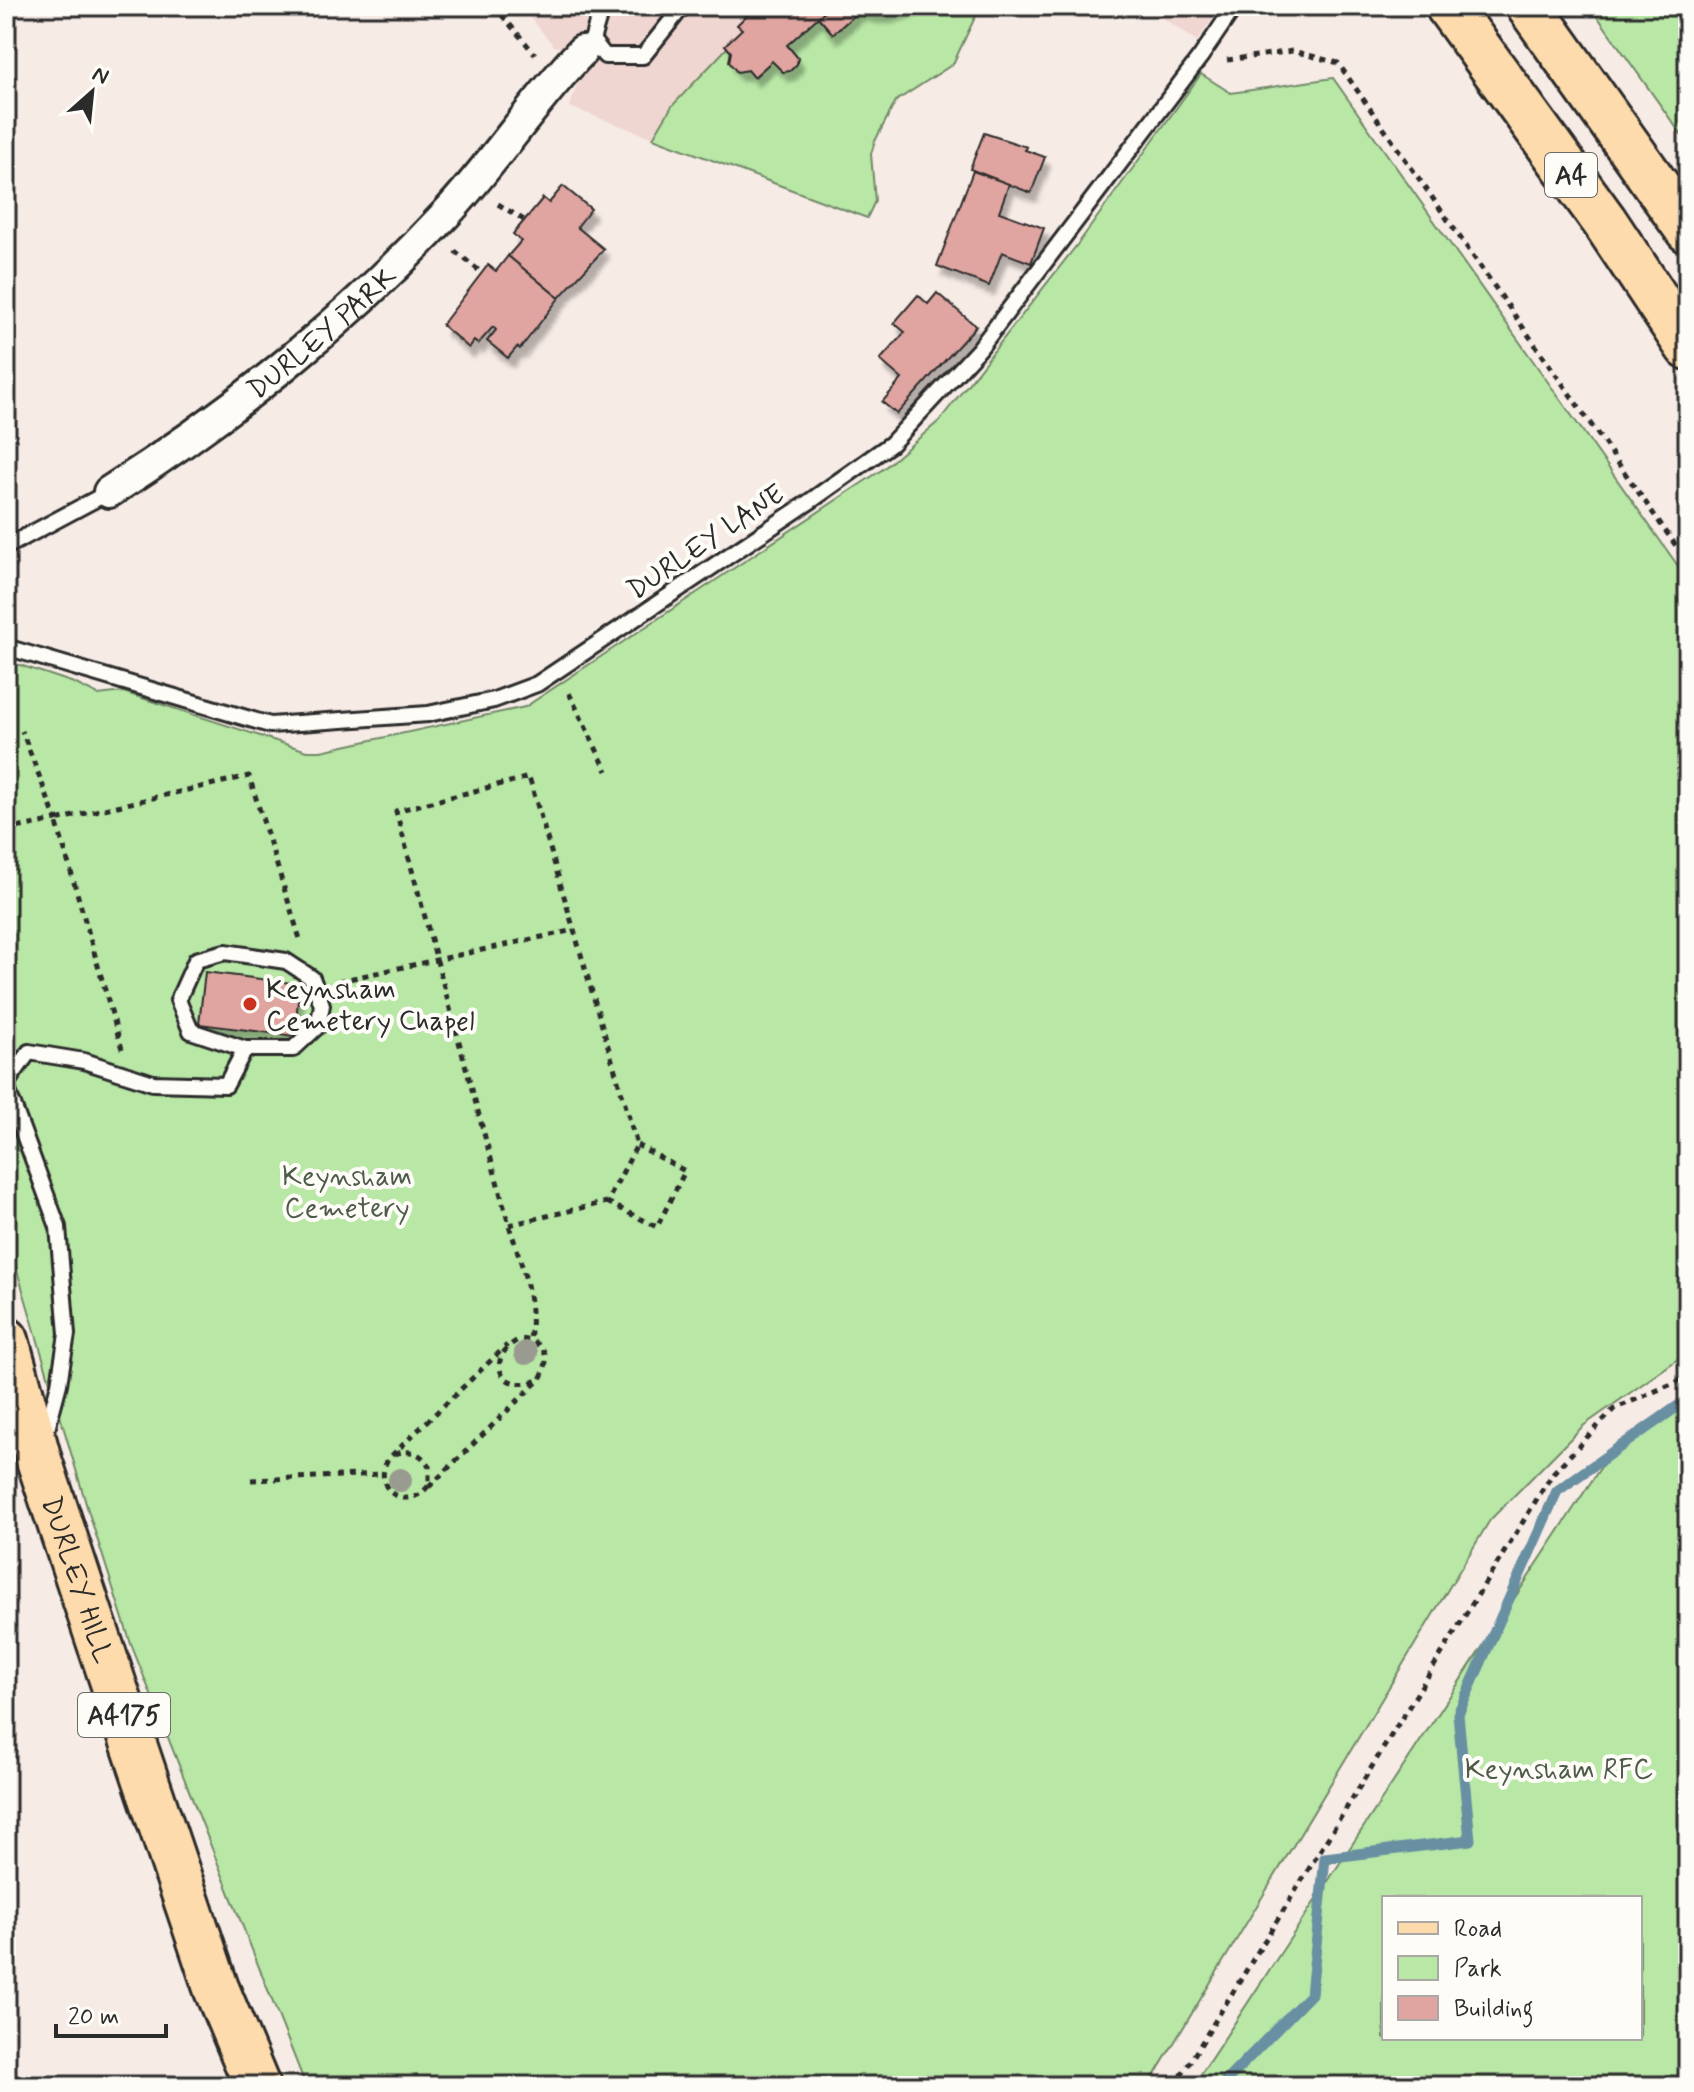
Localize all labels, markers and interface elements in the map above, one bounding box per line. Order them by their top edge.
north arrow [52,52,132,132]
text: N [87,60,113,92]
road number: A4 [1545,153,1597,197]
street label: DURLEY PARK [240,259,406,409]
street label: DURLEY LANE [620,477,792,609]
place label: Keynsham Cemetery Chapel [266,972,475,1041]
marker: Keynsham Cemetery Chapel [241,995,259,1013]
park label: Keynsham Cemetery [282,1159,412,1228]
street label: DURLEY HILL [31,1492,121,1669]
road number: A4175 [78,1693,170,1737]
park label: Keynsham RFC [1465,1752,1653,1789]
legend [1382,1896,1642,2040]
text: Road [1454,1914,1502,1945]
text: Park [1454,1954,1502,1985]
scale bar [56,1988,166,2038]
text: Building [1454,1994,1534,2028]
text: 20 m [68,2002,119,2033]

